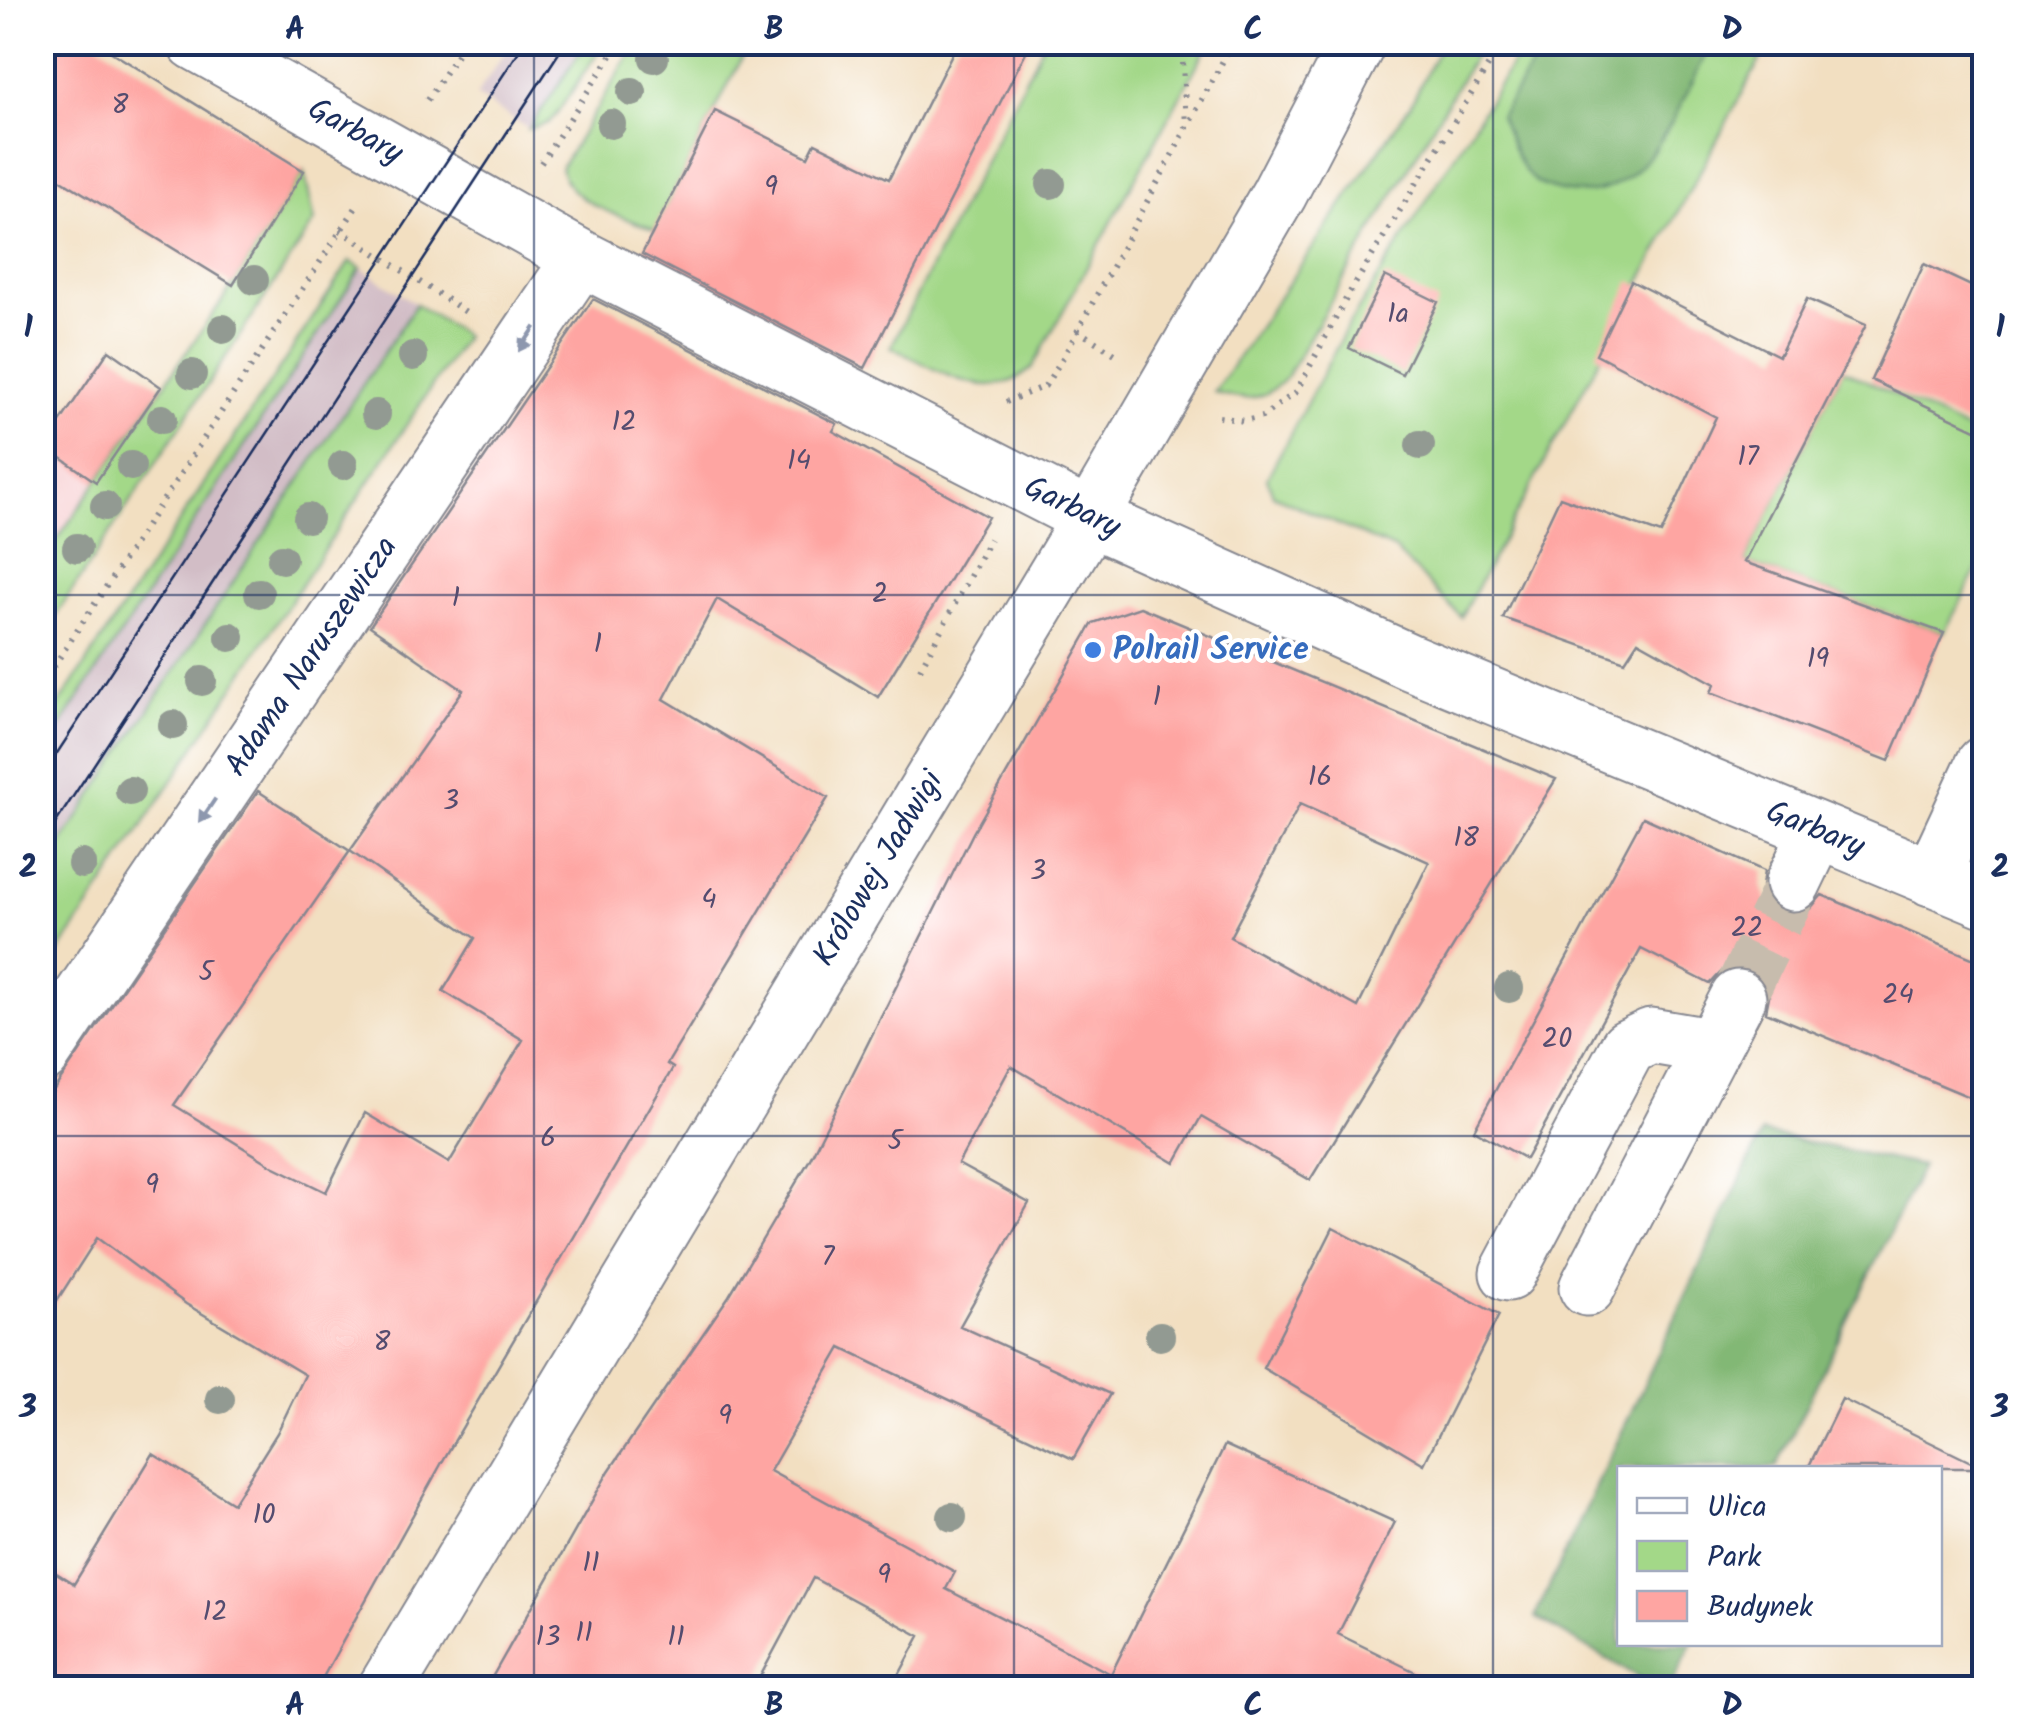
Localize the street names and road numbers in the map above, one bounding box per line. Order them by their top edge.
street label: Garbary [298,85,413,180]
street label: Garbary [1015,463,1130,554]
street label: Adama Naruszewicza [212,526,412,788]
street label: Królowej Jadwigi [800,760,959,977]
street label: Garbary [1758,787,1873,873]

